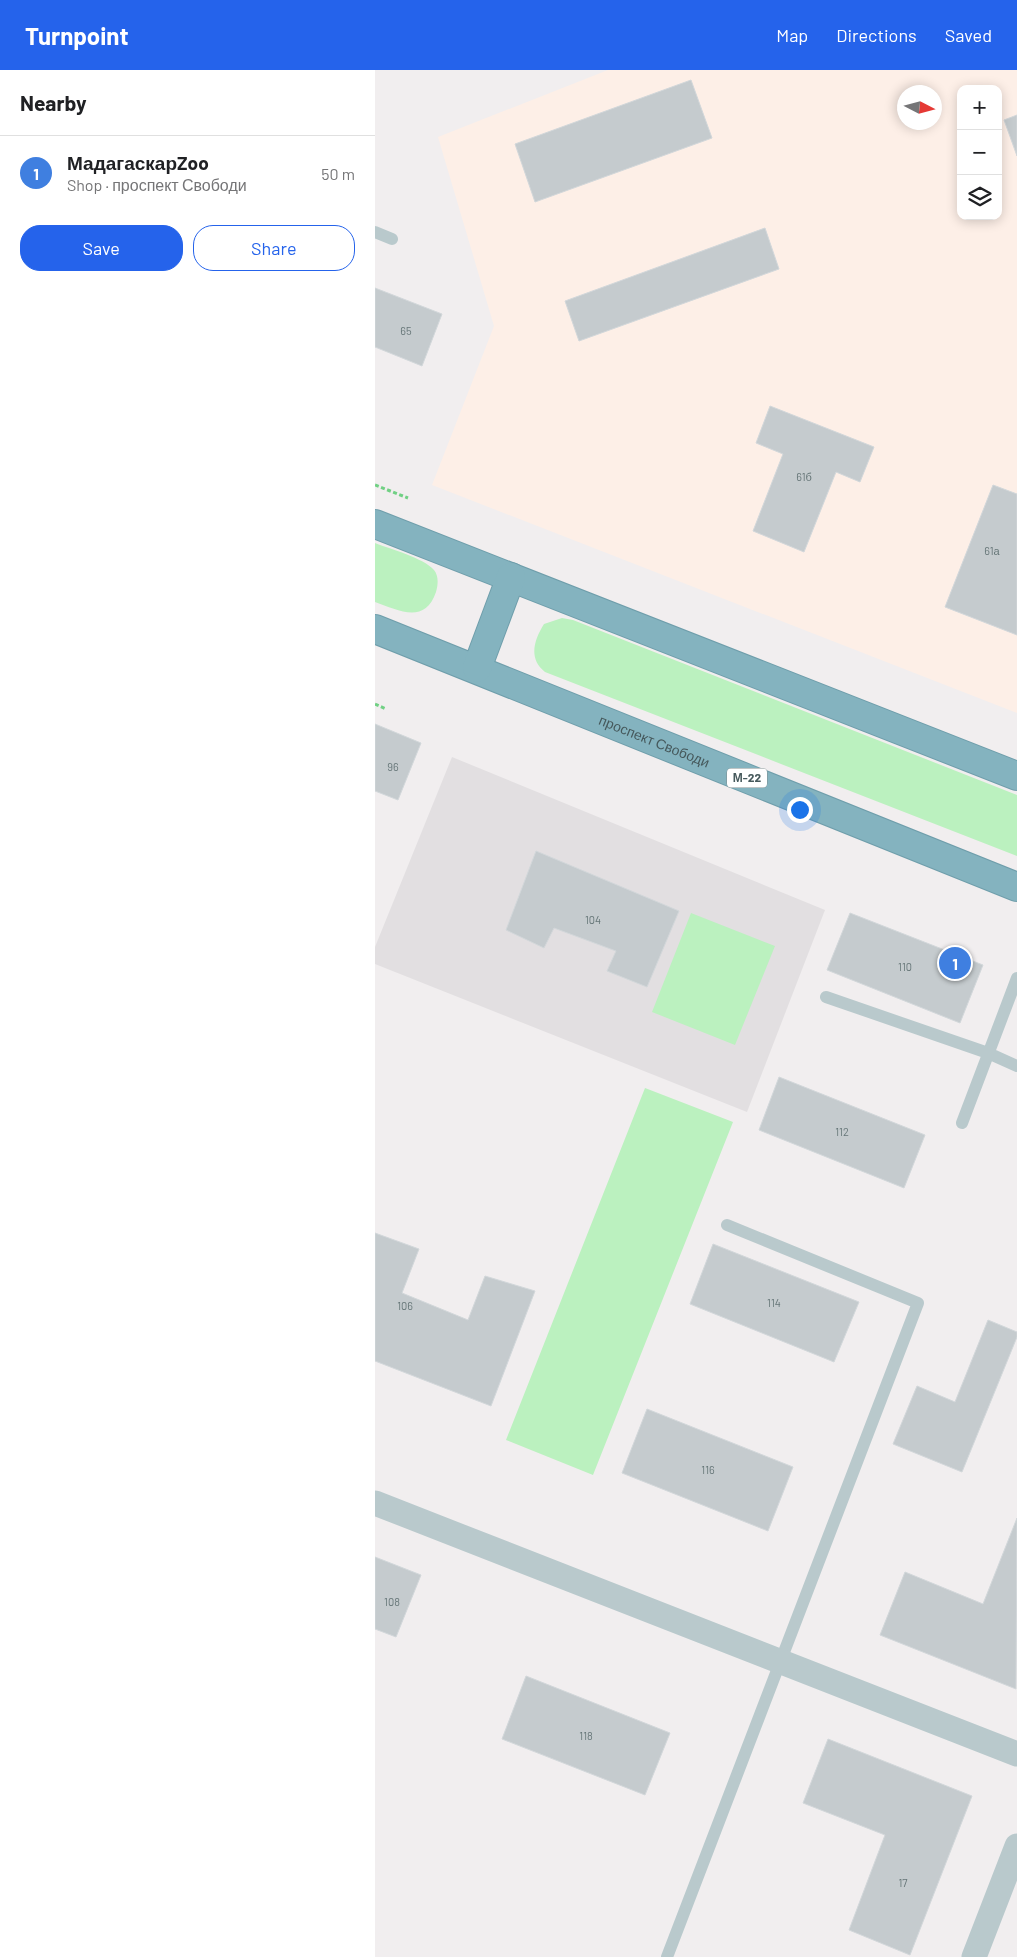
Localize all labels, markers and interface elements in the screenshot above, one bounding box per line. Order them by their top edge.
text: Turnpoint [25,21,129,50]
text: Map [776,24,808,46]
text: Directions [836,24,917,46]
text: Saved [945,24,992,46]
north arrow [897,85,942,130]
map controls [957,85,1002,220]
button: + [957,85,1002,130]
text: Nearby [20,90,86,115]
button: − [957,130,1002,175]
text: МадагаскарZoo [67,151,209,174]
text: 1 [33,164,39,183]
text: 50 m [321,164,355,183]
text: Shop · проспект Свободи [67,175,247,194]
button: layers [957,175,1002,220]
button: Save [20,225,183,271]
button: Share [193,225,355,271]
house number: 65 [400,324,412,337]
house number: 61б [796,470,812,483]
house number: 61а [984,544,1001,557]
street label: проспект Свободи [597,711,712,771]
house number: 96 [387,760,399,773]
road number: М-22 [727,768,767,788]
your location [787,797,813,823]
house number: 104 [585,913,601,926]
pin: 1 [939,944,971,982]
house number: 110 [898,960,912,973]
house number: 112 [835,1125,849,1138]
house number: 114 [767,1296,781,1309]
house number: 106 [397,1299,413,1312]
house number: 116 [701,1463,715,1476]
house number: 108 [384,1595,400,1608]
house number: 118 [579,1729,593,1742]
house number: 17 [898,1876,908,1889]

